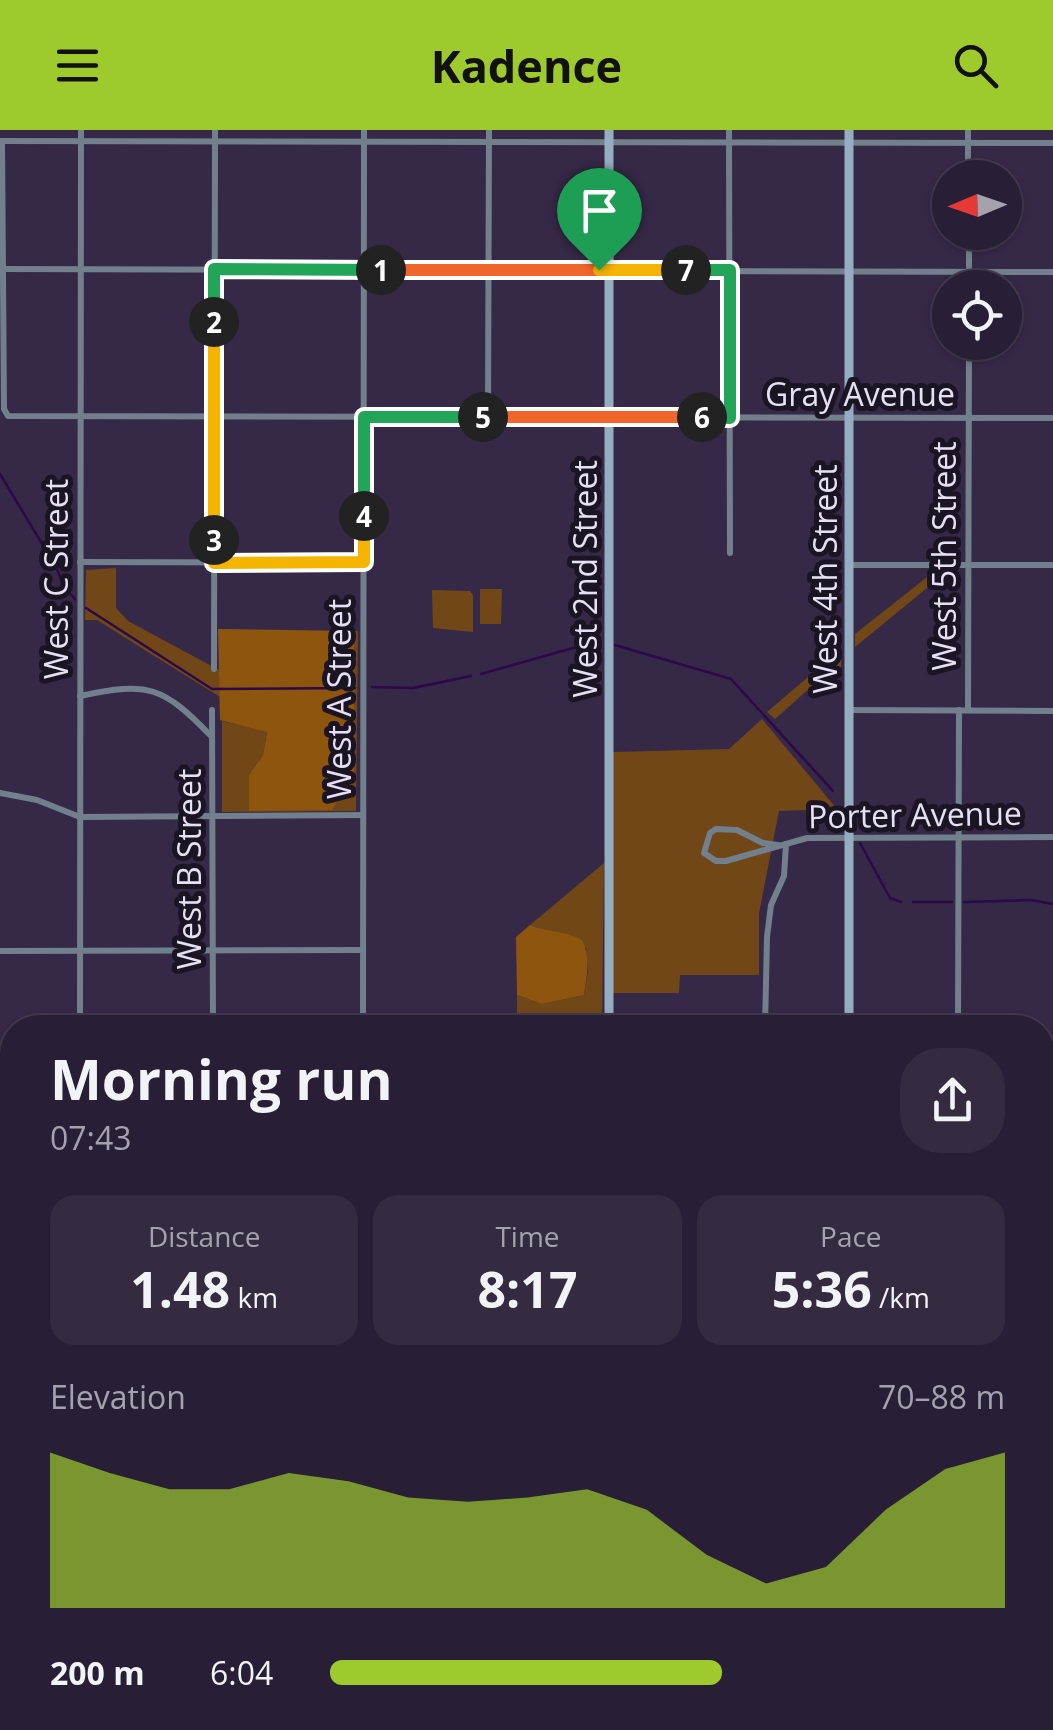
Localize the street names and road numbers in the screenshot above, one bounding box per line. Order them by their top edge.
street label: Gray Avenue [765,372,955,415]
street label: West 5th Street [922,441,965,671]
street label: West 2nd Street [563,460,606,698]
street label: West 4th Street [803,464,846,694]
street label: West C Street [34,479,77,679]
street label: West A Street [317,599,360,799]
street label: West B Street [167,769,210,969]
street label: Porter Avenue [808,791,1022,837]

